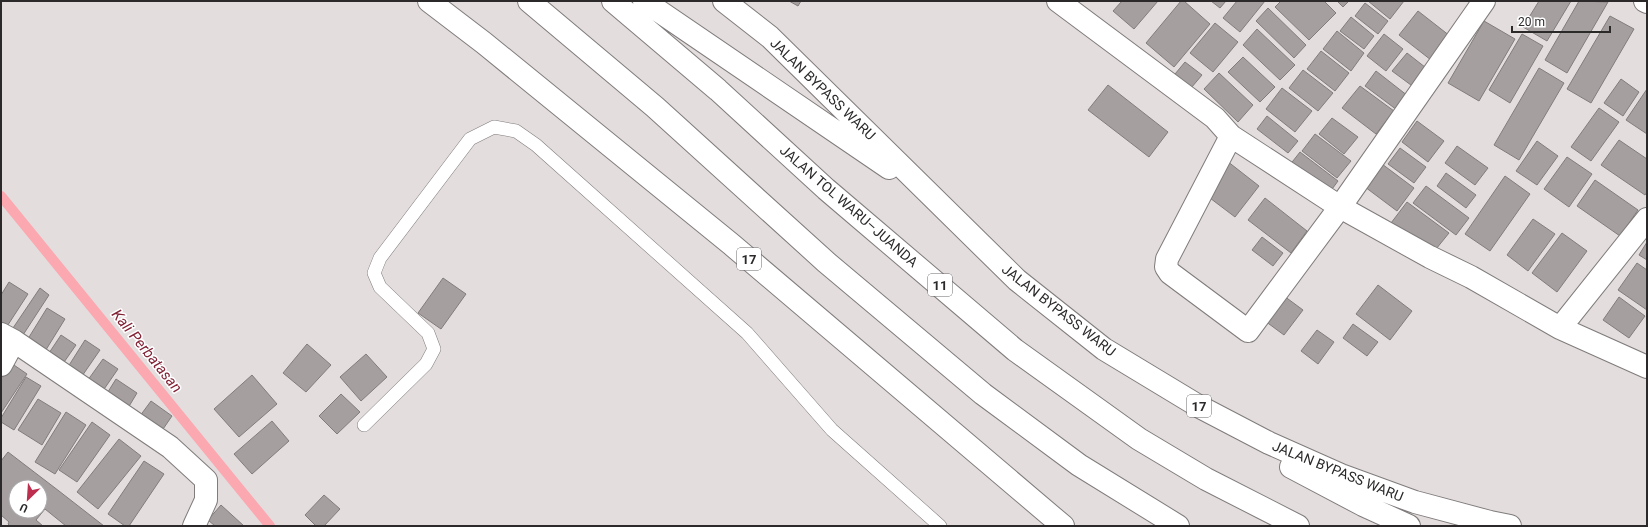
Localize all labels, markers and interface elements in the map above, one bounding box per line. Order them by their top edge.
scale bar [1512,8,1610,34]
text: 20 m [1518,15,1545,29]
street label: JALAN BYPASS WARU [767,35,879,143]
street label: JALAN TOL WARU–JUANDA [777,142,921,270]
road number: 17 [737,248,761,270]
street label: JALAN BYPASS WARU [999,261,1119,359]
road number: 11 [928,274,952,296]
water label: Kali Perbatasan [108,306,186,396]
road number: 17 [1187,395,1211,417]
street label: JALAN BYPASS WARU [1270,437,1406,505]
north arrow [8,479,48,519]
text: U [18,500,30,515]

